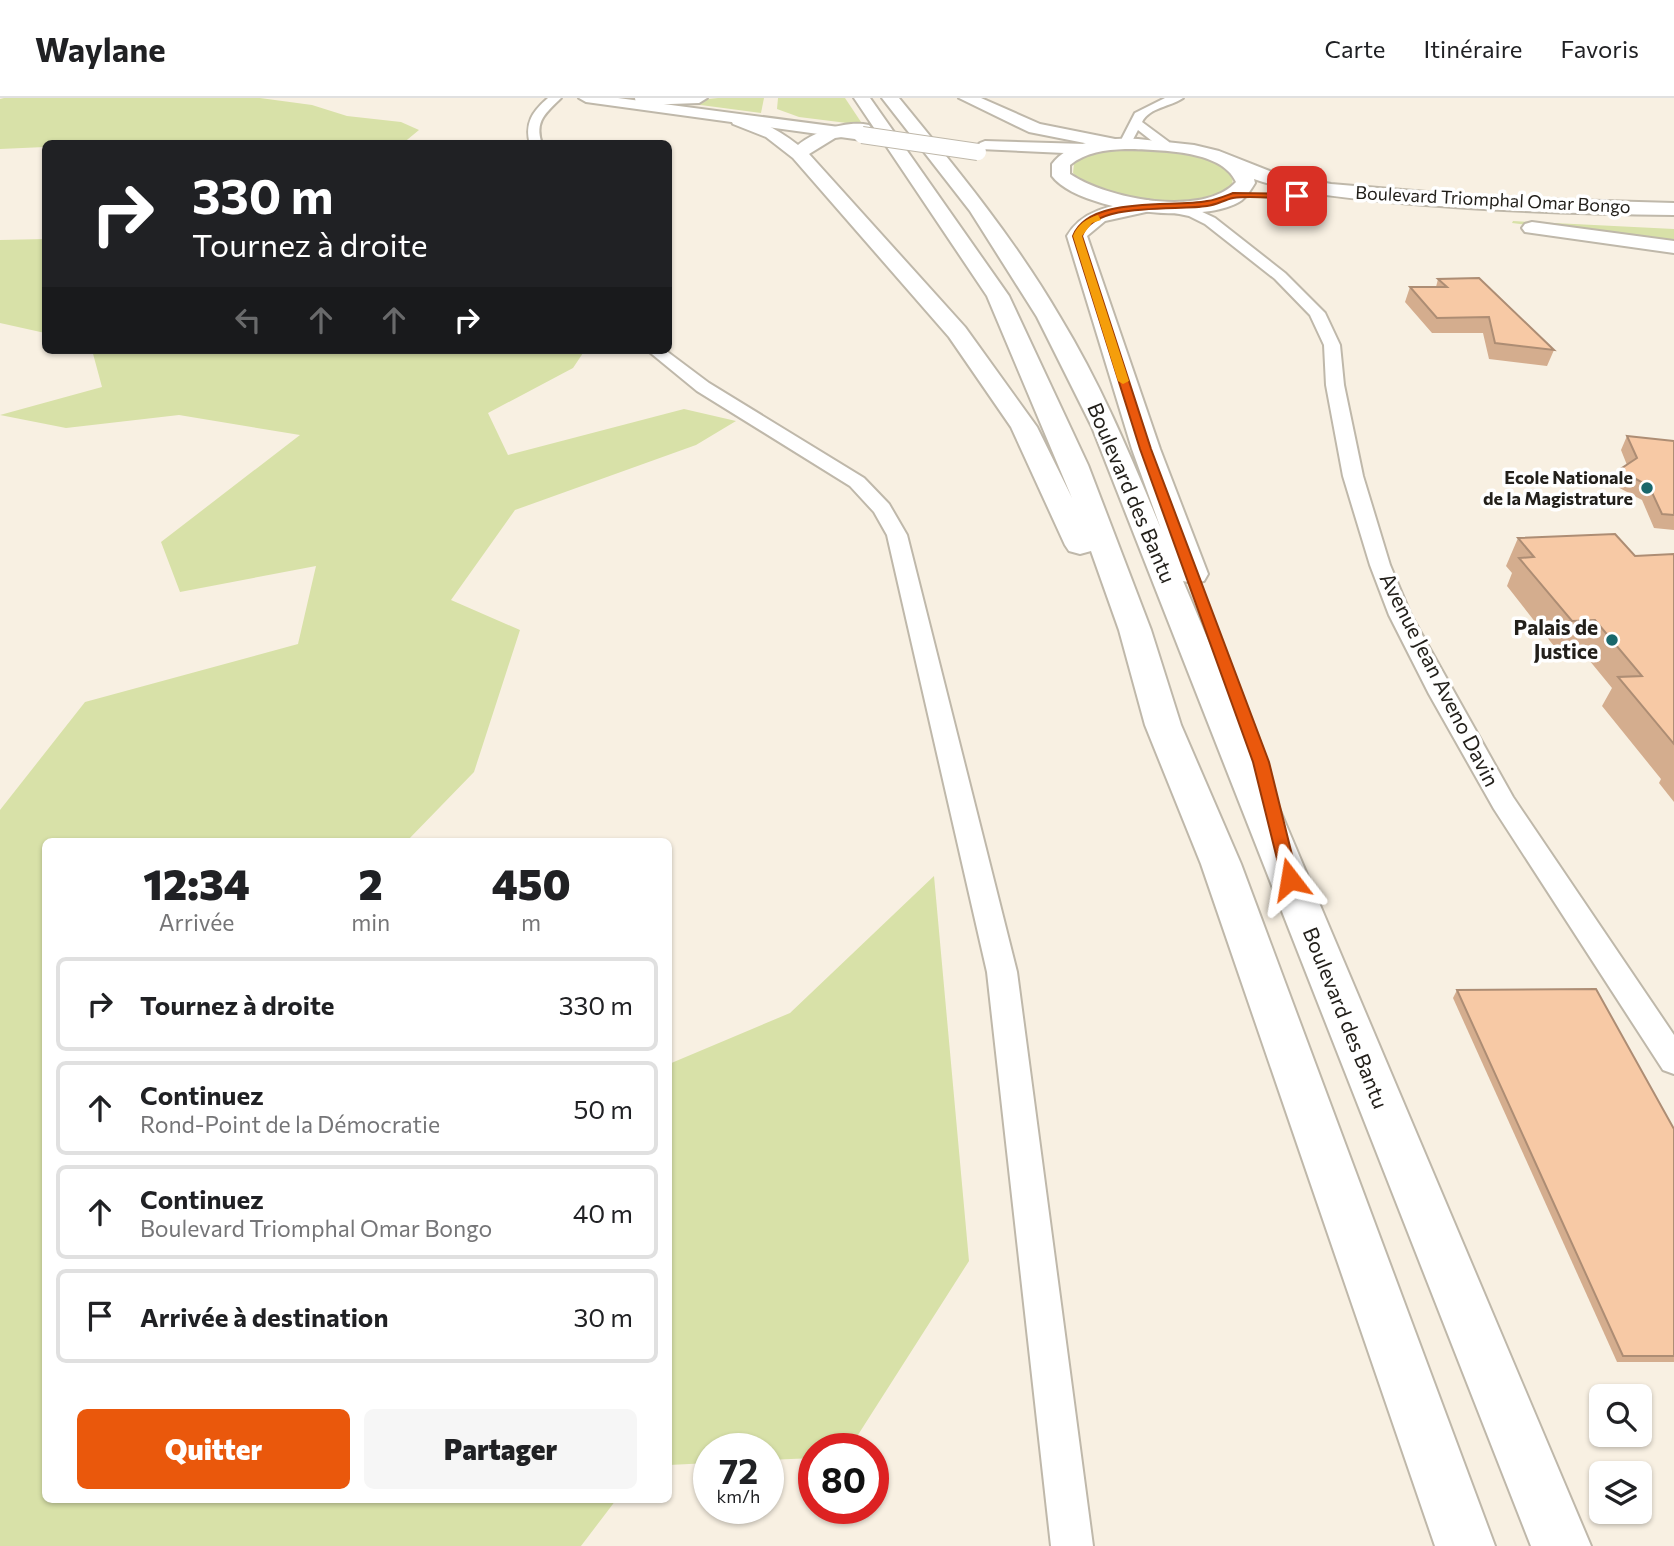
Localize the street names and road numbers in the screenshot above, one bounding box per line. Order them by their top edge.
street label: Boulevard Triomphal Omar Bongo [1355,181,1631,217]
street label: Boulevard des Bantu [1083,399,1182,586]
street label: Avenue Jean Aveno Davin [1376,568,1505,790]
street label: Boulevard des Bantu [1299,923,1394,1112]

